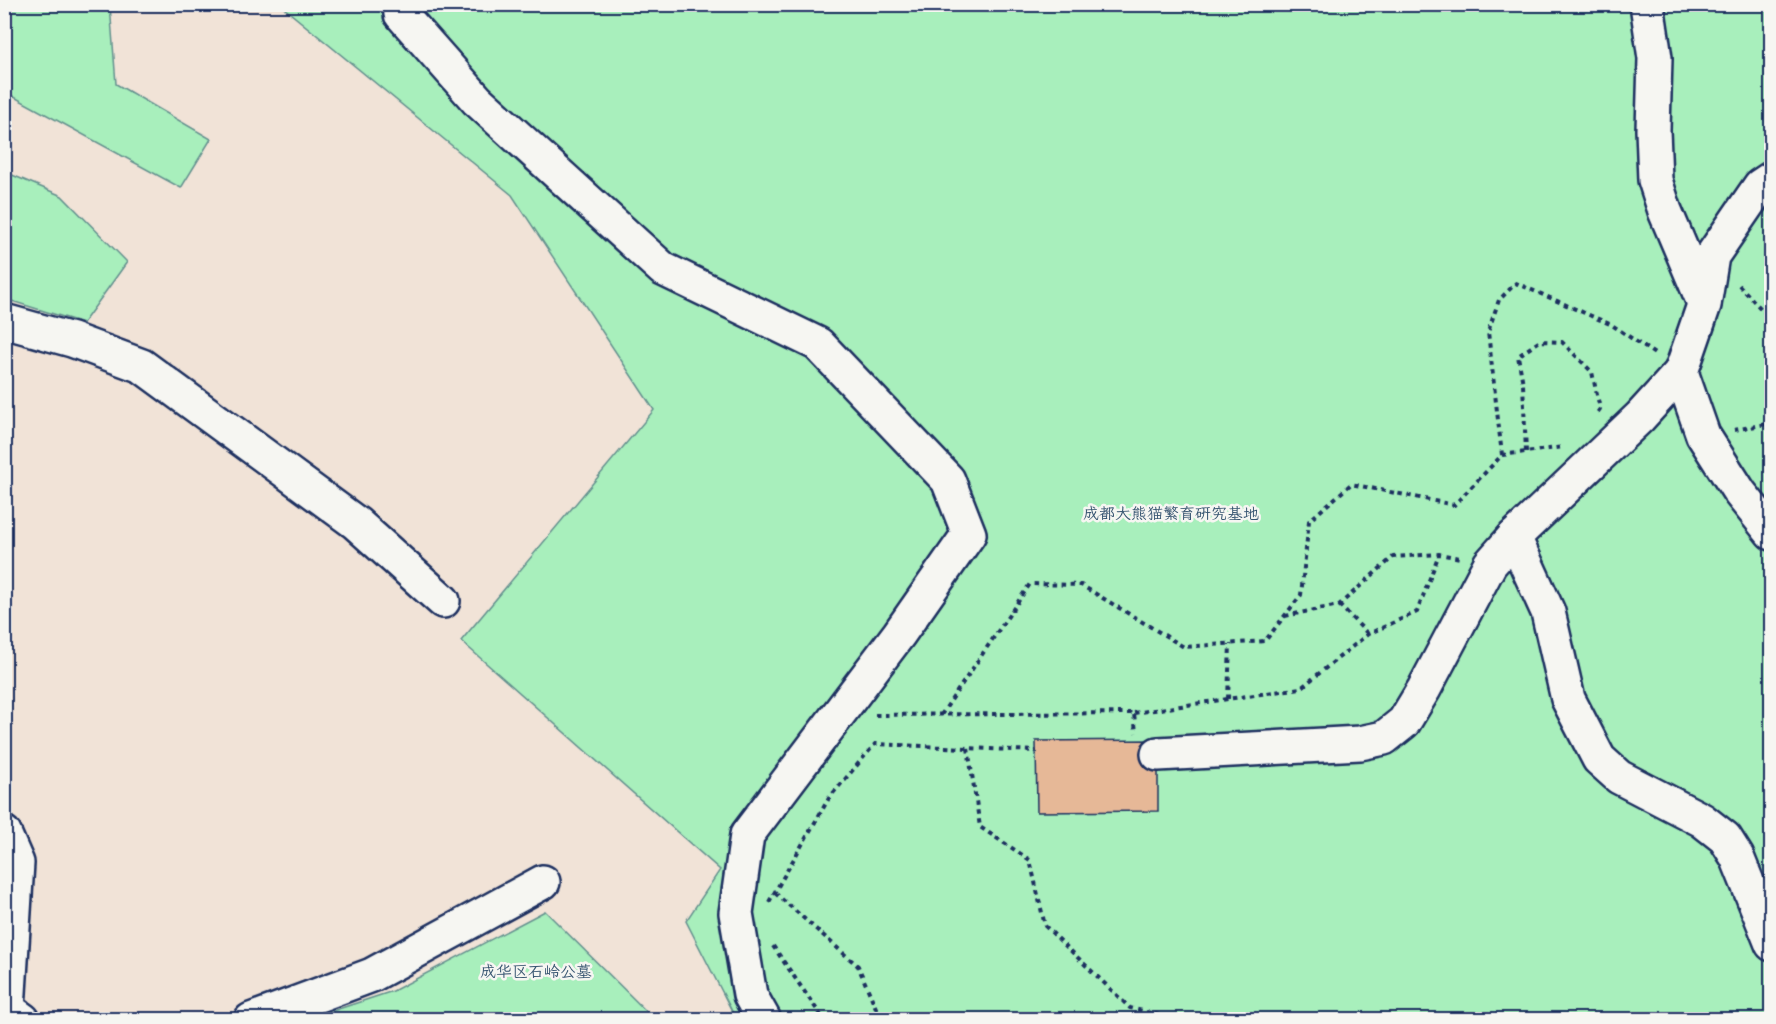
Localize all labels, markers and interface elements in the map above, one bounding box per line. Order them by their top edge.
park label: 成都大熊猫繁育研究基地 [1083,503,1259,523]
park label: 成华区石岭公墓 [480,961,592,981]

